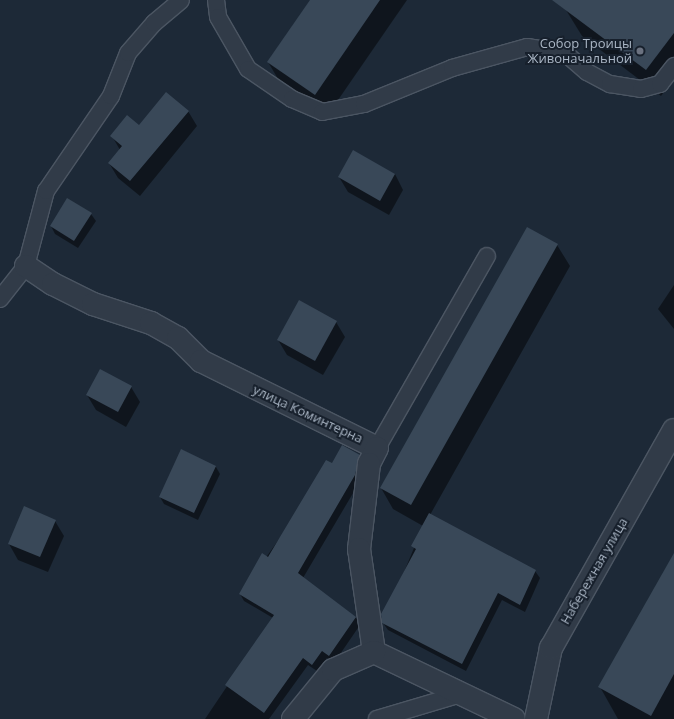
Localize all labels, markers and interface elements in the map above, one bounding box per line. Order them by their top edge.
place label: Собор Троицы Живоначальной [528,36,632,67]
marker: Собор Троицы Живоначальной [635,46,645,56]
street label: улица Коминтерна [251,382,365,446]
street label: Набережная улица [557,515,631,627]

